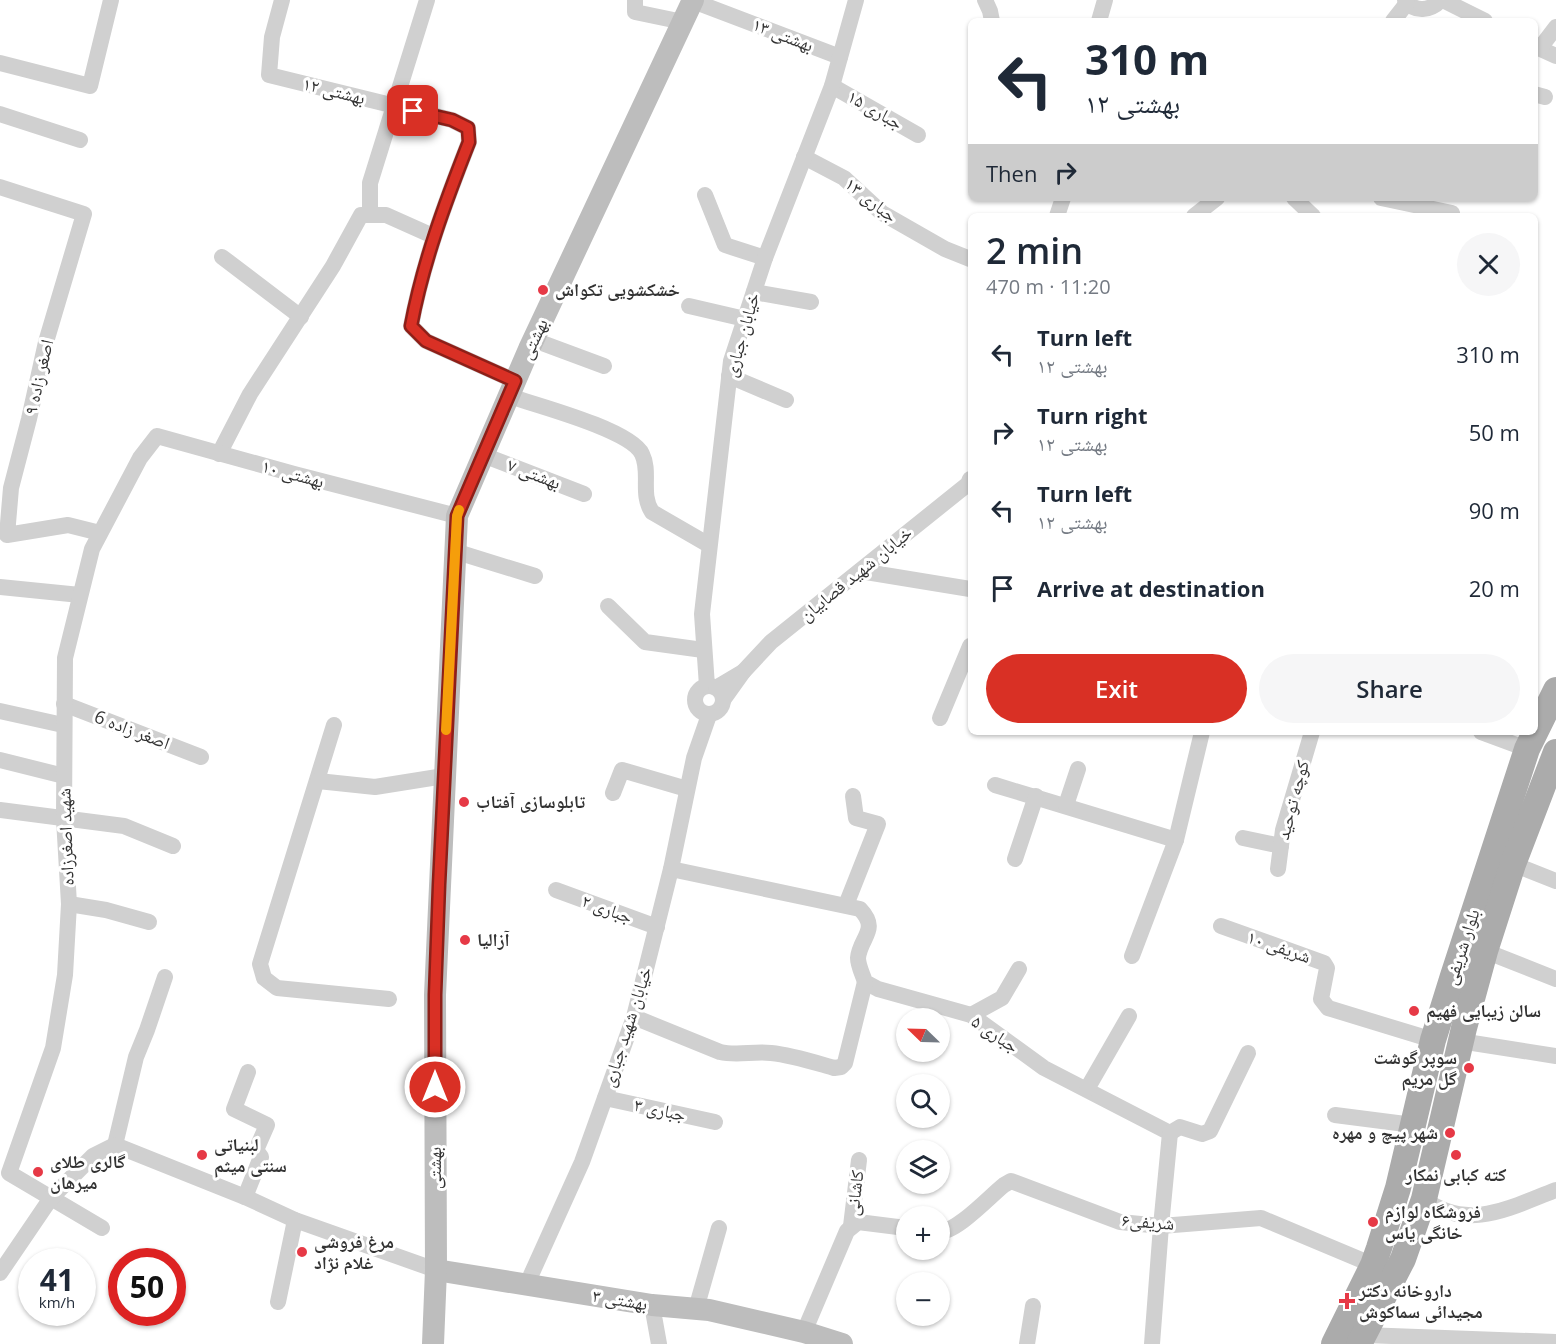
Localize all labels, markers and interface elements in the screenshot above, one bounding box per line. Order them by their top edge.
street label: بهشتی ۱۳ [749,11,817,57]
text: 310 m [1085,30,1209,87]
icon: left [986,42,1064,120]
street label: بهشتی ۱۲ [301,71,368,109]
street label: جباری ۱۵ [843,84,908,135]
text: بهشتی ۱۲ [1085,84,1180,121]
pin [387,85,438,136]
icon: arrive [396,94,429,127]
icon: right [1049,156,1082,189]
text: Then [986,158,1037,188]
street label: جباری ۱۳ [841,171,903,227]
text: 2 min [986,226,1083,275]
button: close [1457,233,1520,296]
text: 470 m · 11:20 [986,273,1111,300]
place label: خشکشویی تکواش [555,277,680,301]
marker: خشکشویی تکواش [536,283,550,297]
street label: خیابان جباری [718,290,765,380]
street label: بهشتی [513,314,553,363]
text: Turn left [1037,322,1132,352]
street label: اصغر زاده ۹ [18,337,58,417]
icon: left [986,338,1019,371]
text: 310 m [1456,339,1520,369]
text: بهشتی ۱۲ [1037,352,1107,379]
text: Turn right [1037,400,1148,430]
icon: right [986,416,1019,449]
text: 50 m [1469,417,1520,447]
text: بهشتی ۱۲ [1037,430,1107,457]
street label: بهشتی ۷ [504,452,565,494]
street label: بهشتی ۱۰ [260,453,327,493]
text: Turn left [1037,478,1132,508]
icon: left [986,494,1019,527]
text: 90 m [1469,495,1520,525]
text: بهشتی ۱۲ [1037,508,1107,535]
street label: خیابان شهید قصابیان [794,520,917,626]
icon: arrive [986,572,1019,605]
text: Arrive at destination [1037,573,1265,603]
text: 20 m [1469,573,1520,603]
button: Exit [986,654,1247,723]
button: Share [1259,654,1520,723]
street label: اصغر زاده 6 [91,704,173,754]
street label: کوچه توحید [1270,757,1314,842]
street label: شهید اصغرزاده [51,788,79,886]
place label: تابلوسازی آفتاب [476,789,585,813]
marker: تابلوسازی آفتاب [457,795,471,809]
street label: جباری ۲ [579,888,636,928]
street label: بلوار شریفی [1438,906,1485,988]
street label: شریفی ۱۰ [1244,924,1314,968]
place label: آزالیا [477,927,510,951]
marker: آزالیا [458,933,472,947]
street label: خیابان شهید جباری [595,964,657,1090]
place label: سالن زیبایی فهیم [1426,998,1541,1023]
marker: سالن زیبایی فهیم [1407,1004,1421,1018]
north arrow [896,1008,950,1062]
map controls [896,1008,950,1326]
street label: جباری ۵ [967,1009,1024,1058]
place label: سوپر گوشت گل مریم [1374,1045,1457,1091]
position arrow [403,1055,467,1119]
marker: سوپر گوشت گل مریم [1462,1061,1476,1075]
button: search [896,1074,950,1128]
street label: جباری ۳ [632,1092,688,1126]
place label: شهر پیچ و مهره [1332,1120,1438,1145]
marker: شهر پیچ و مهره [1443,1126,1457,1140]
place label: لبنیاتی سنتی میثم [214,1132,287,1178]
button: layers [896,1140,950,1194]
street label: بهشتی [422,1147,446,1189]
marker: لبنیاتی سنتی میثم [195,1148,209,1162]
marker: کته کبابی نمکار [1449,1148,1463,1162]
place label: گالری طلای میرهان [50,1149,126,1194]
place label: کته کبابی نمکار [1405,1162,1506,1186]
marker: گالری طلای میرهان [31,1165,45,1179]
street label: کاشانی [839,1168,869,1217]
place label: فروشگاه لوازم خانگی یاس [1385,1199,1481,1244]
button: + [896,1206,950,1260]
street label: شریفی۶ [1121,1207,1175,1235]
marker: فروشگاه لوازم خانگی یاس [1366,1215,1380,1229]
place label: مرغ فروشی غلام نژاد [314,1229,394,1275]
marker: مرغ فروشی غلام نژاد [295,1245,309,1259]
speed limit sign: 50 [108,1248,186,1326]
text: 41 [40,1259,74,1300]
button: − [896,1272,950,1326]
place label: داروخانه دکتر مجیدائی سماکوش [1358,1278,1483,1323]
street label: بهشتی ۳ [591,1283,649,1315]
text: km/h [39,1292,75,1312]
marker: داروخانه دکتر مجیدائی سماکوش [1340,1294,1354,1308]

